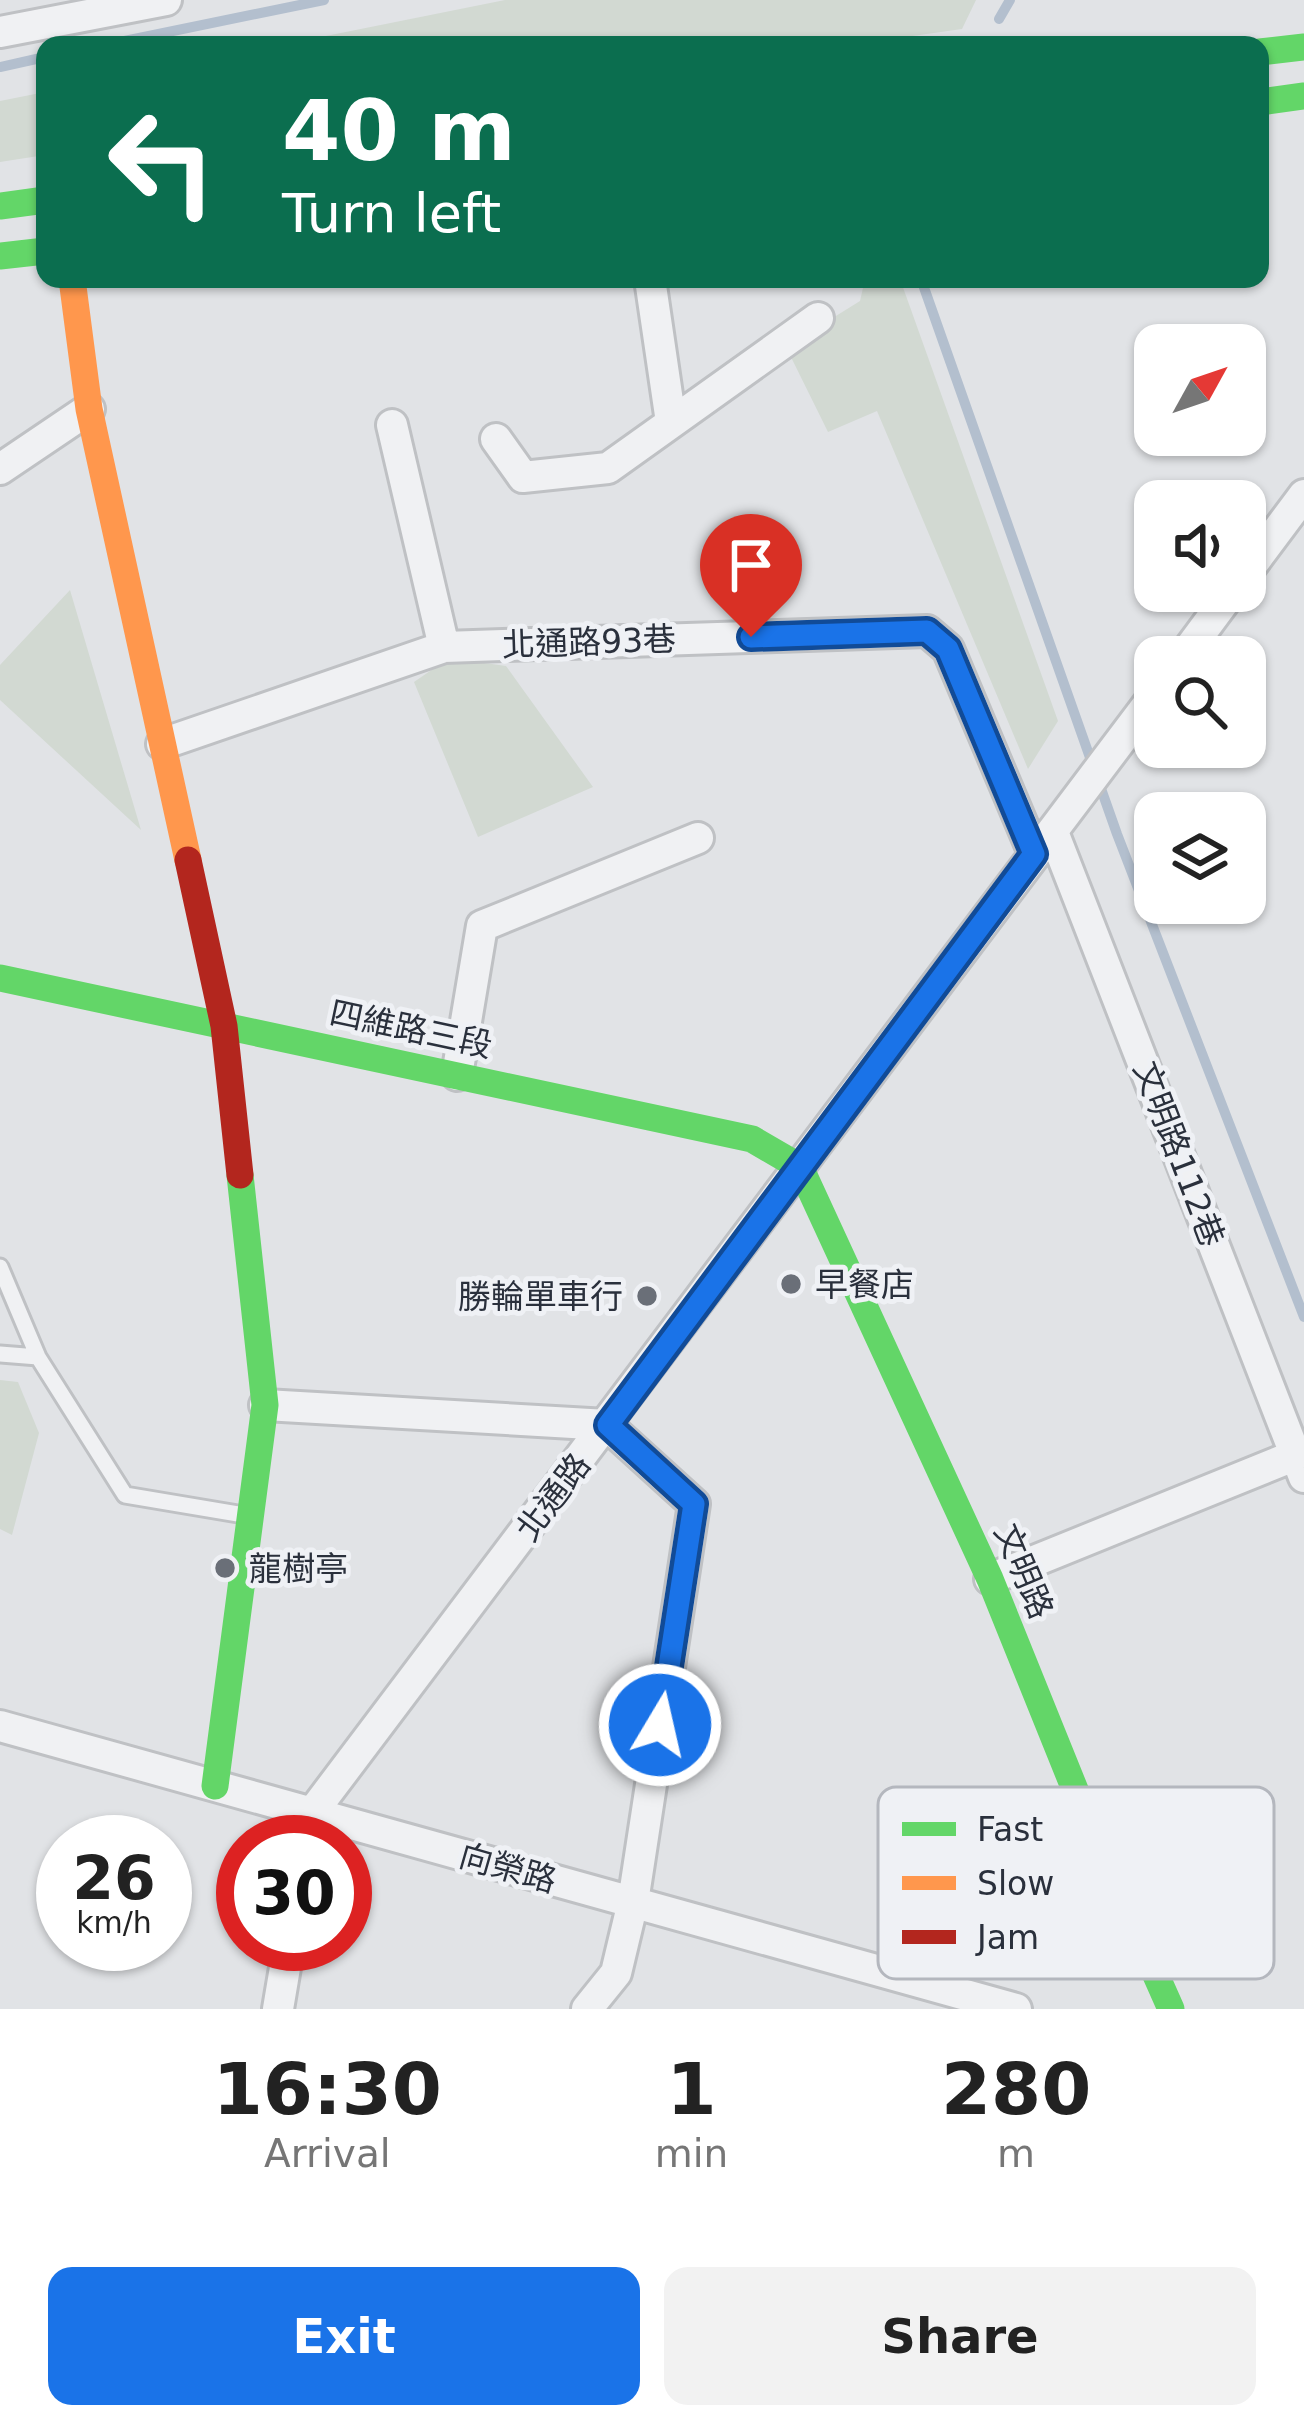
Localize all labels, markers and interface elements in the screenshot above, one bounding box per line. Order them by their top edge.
text: 40 m [282,82,516,180]
icon: left [84,84,240,240]
text: Turn left [282,182,501,245]
north arrow [1134,324,1266,456]
map controls [1134,324,1266,924]
button: sound [1134,480,1266,612]
pin [700,514,802,637]
icon: arrive [718,532,784,598]
street label: 北通路93巷 [501,619,677,665]
button: search [1134,636,1266,768]
button: layers [1134,792,1266,924]
street label: 四維路三段 [326,993,496,1065]
street label: 文明路112巷 [1126,1056,1232,1252]
place label: 早餐店 [815,1265,914,1304]
marker: 早餐店 [778,1271,804,1297]
place label: 勝輪單車行 [458,1277,623,1316]
marker: 勝輪單車行 [634,1283,660,1309]
street label: 北通路 [508,1446,598,1548]
street label: 文明路 [987,1518,1061,1624]
place label: 龍樹亭 [249,1549,348,1588]
marker: 龍樹亭 [212,1555,238,1581]
position arrow [597,1662,723,1788]
legend [878,1787,1274,1979]
text: Fast [977,1810,1043,1849]
speed limit sign: 30 [216,1815,372,1971]
street label: 向榮路 [455,1836,561,1900]
text: 26 [72,1843,156,1913]
text: Slow [977,1864,1054,1903]
text: km/h [76,1905,152,1940]
text: Jam [975,1918,1039,1957]
text: 16:30 [213,2047,442,2131]
text: 1 [666,2047,716,2131]
text: 280 [941,2047,1091,2131]
text: Arrival [264,2131,391,2176]
text: min [655,2131,728,2176]
text: m [997,2131,1035,2176]
button: Exit [48,2267,640,2405]
button: Share [664,2267,1256,2405]

